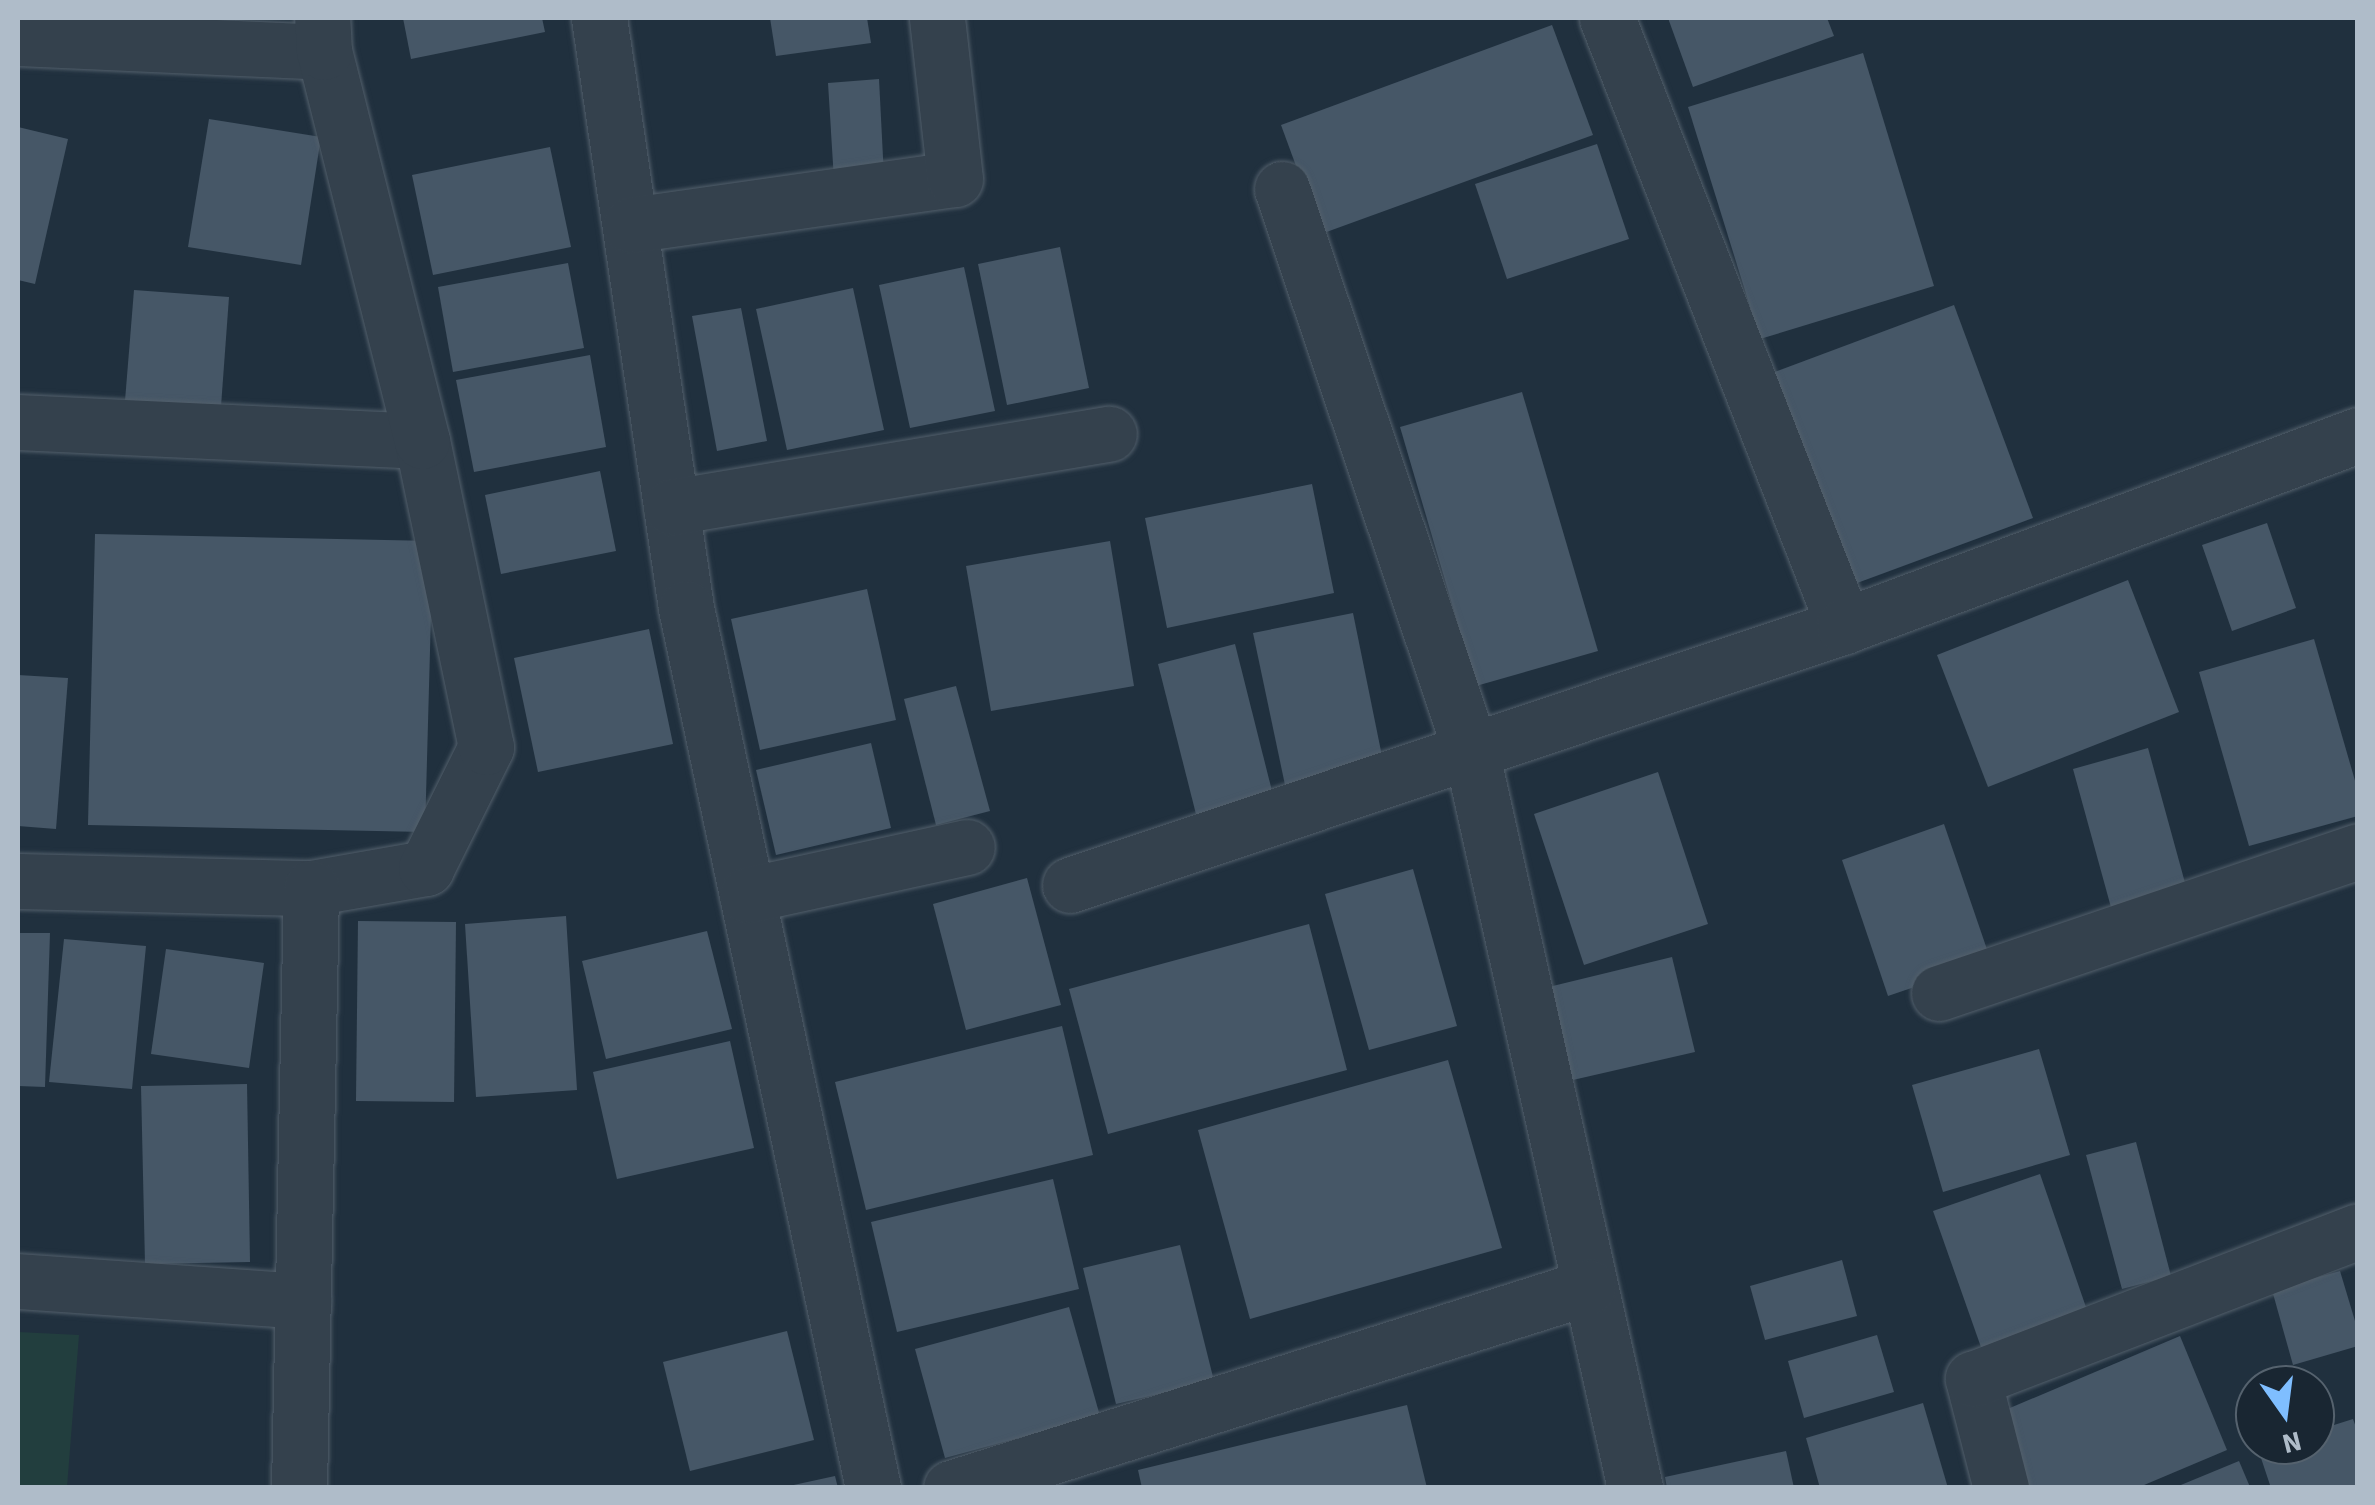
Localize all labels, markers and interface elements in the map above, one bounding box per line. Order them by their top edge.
north arrow [2235,1365,2335,1465]
text: N [2278,1421,2306,1464]

